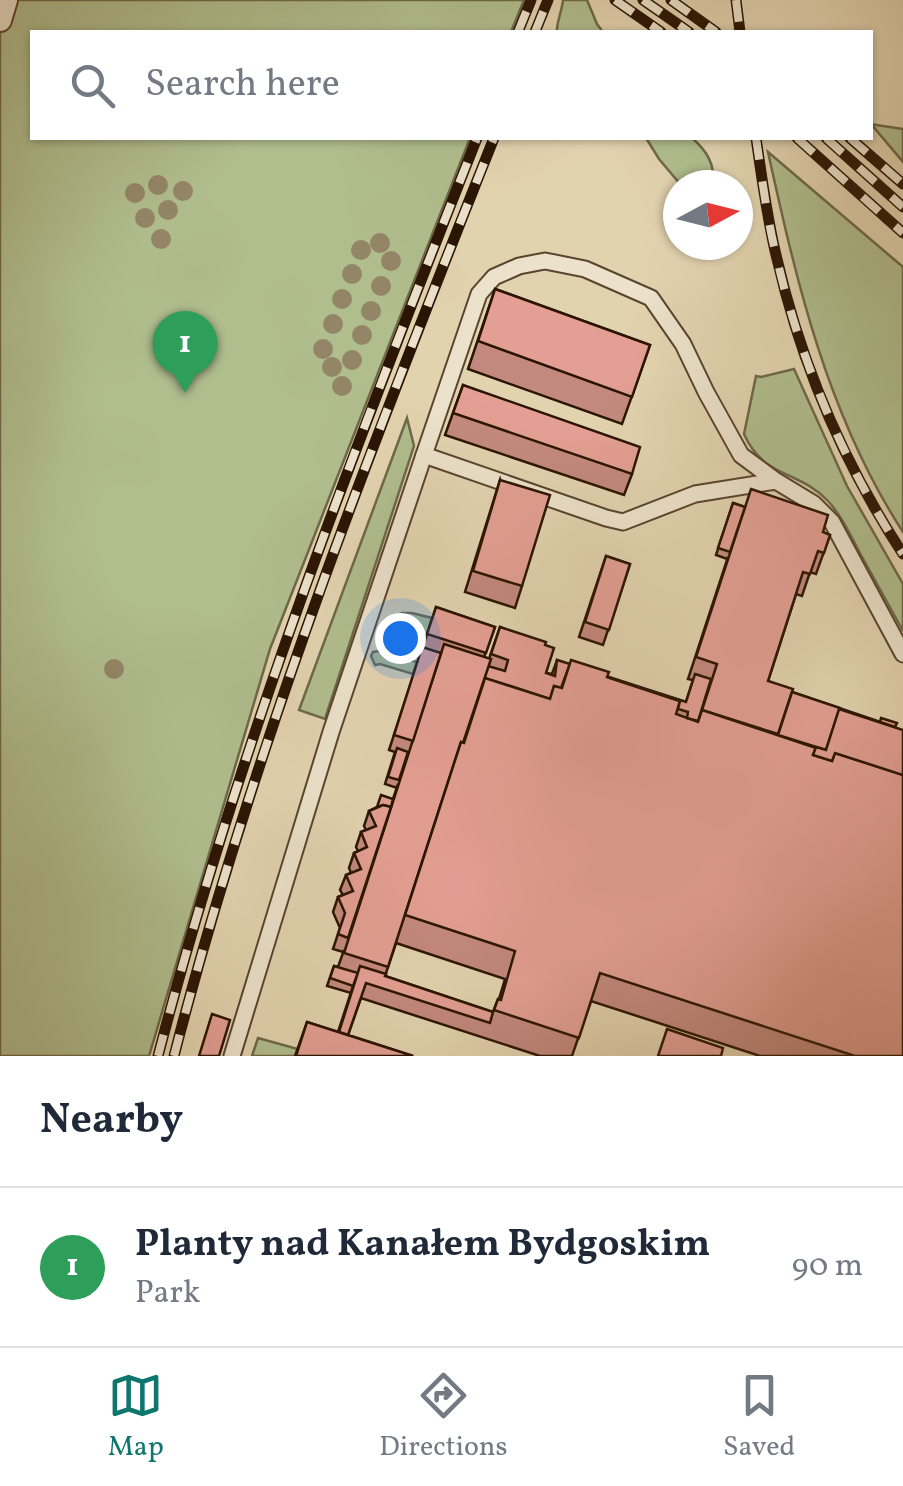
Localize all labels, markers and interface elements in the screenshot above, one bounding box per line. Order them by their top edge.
search box [30,30,873,140]
icon: search [65,58,120,113]
text: Search here [145,59,340,112]
north arrow [663,170,753,260]
pin: 1 [152,310,218,393]
your location [375,613,426,664]
text: Nearby [40,1092,183,1151]
text: Planty nad Kanałem Bydgoskim [135,1219,710,1272]
text: 1 [66,1245,79,1289]
text: 90 m [792,1245,863,1289]
text: Park [135,1272,200,1316]
tab: Map [108,1368,164,1467]
tab: Directions [379,1368,508,1467]
tab: Saved [723,1368,795,1467]

